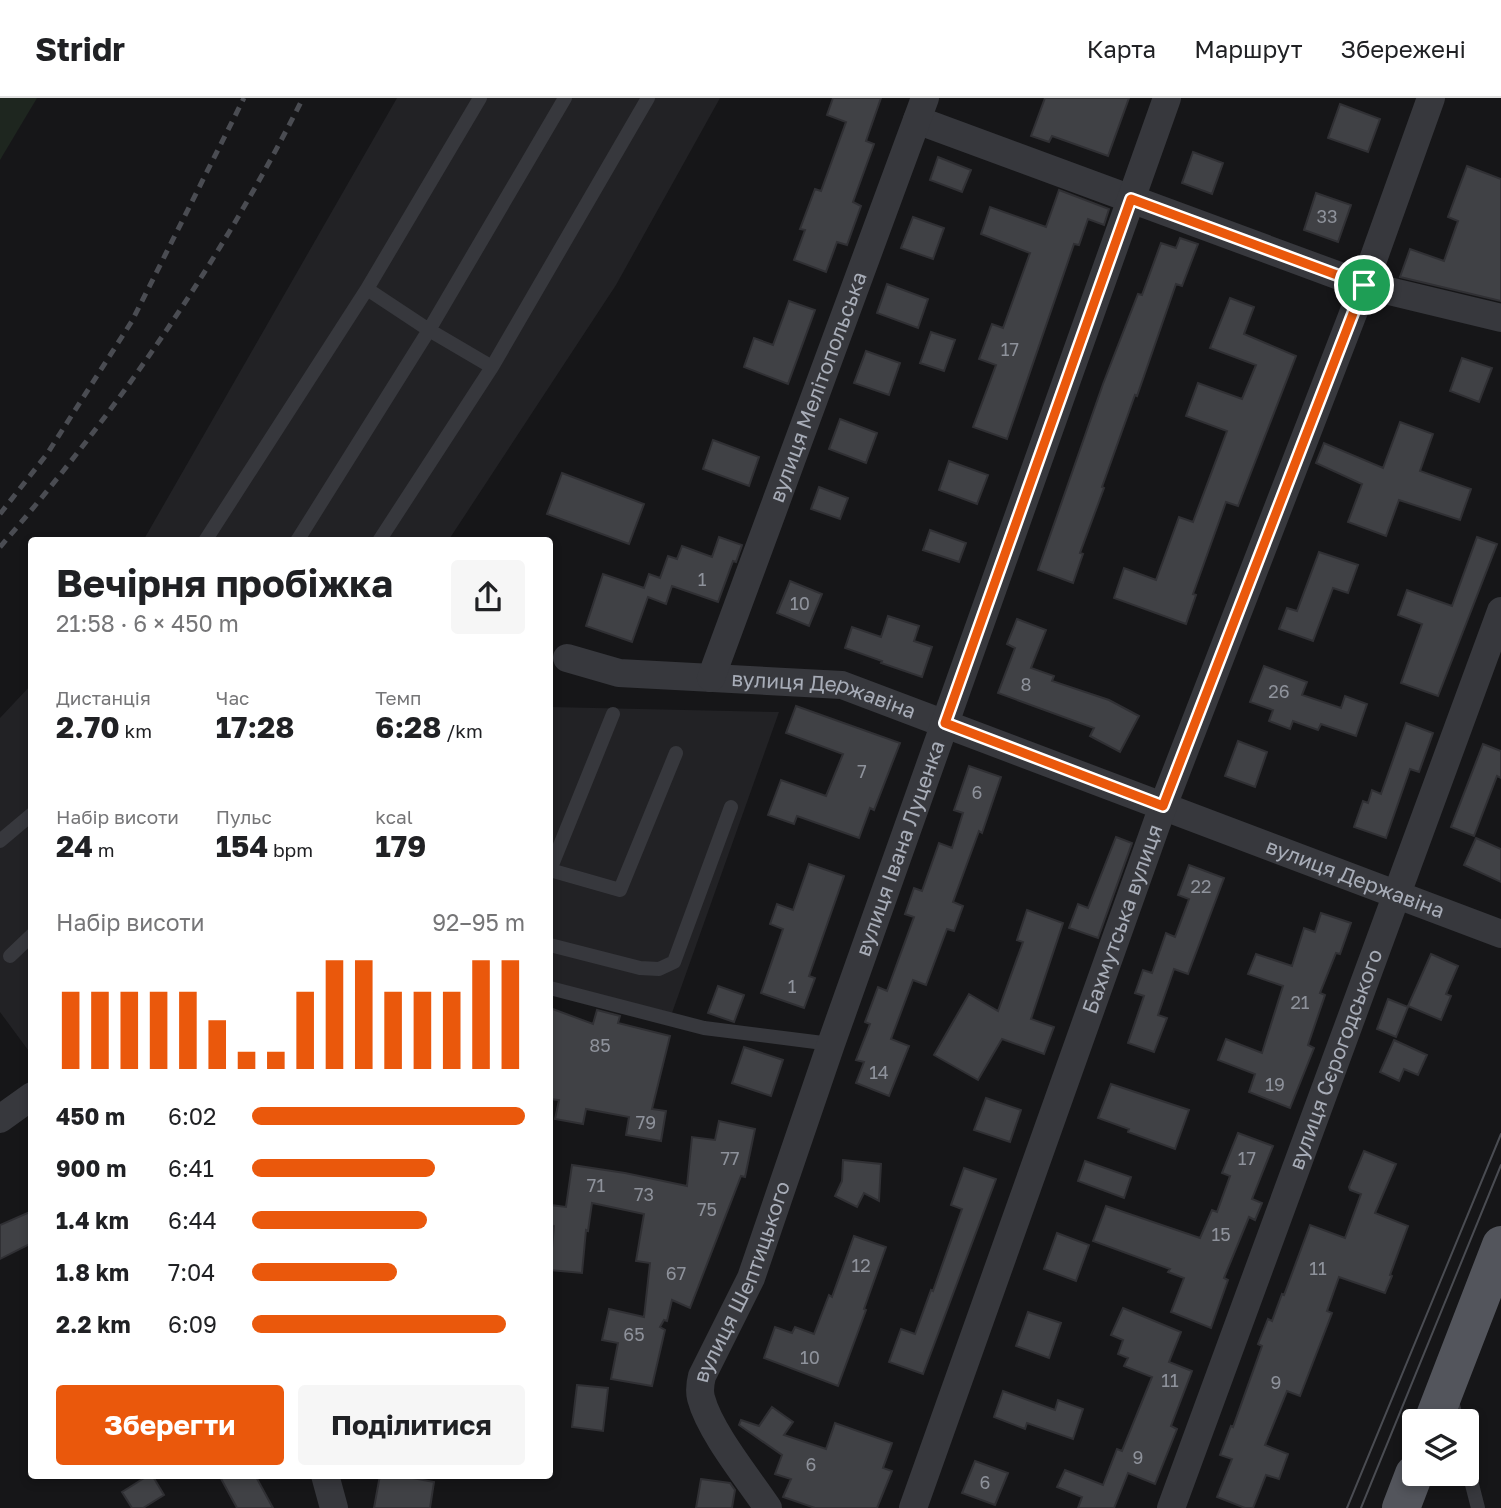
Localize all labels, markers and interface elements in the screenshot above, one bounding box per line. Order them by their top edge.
text: Stridr [35,29,125,68]
text: Карта [1087,34,1156,63]
text: Маршрут [1194,34,1303,63]
text: Збережені [1341,34,1466,63]
house number: 33 [1316,205,1338,227]
pin [1334,255,1394,315]
icon: arrive [1345,266,1383,304]
street label: вулиця Мелітопольська [763,268,872,506]
house number: 17 [1001,338,1019,360]
text: Вечірня пробіжка [56,560,393,605]
button: share [451,560,525,634]
house number: 1 [698,568,707,590]
house number: 10 [790,592,810,614]
text: 21:58 · 6 × 450 m [56,609,239,637]
street label: вулиця Державіна [731,665,920,724]
house number: 8 [1021,673,1031,695]
house number: 26 [1268,680,1290,702]
text: Дистанція [56,686,151,709]
text: Час [216,686,249,709]
text: Темп [375,686,422,709]
text: 2.70 [56,709,120,745]
text: 17:28 [216,709,295,745]
text: 6:28 [375,709,441,745]
text: km [120,719,152,742]
text: /km [441,719,483,742]
street label: вулиця Івана Луценка [849,737,950,960]
house number: 7 [857,760,867,782]
house number: 6 [972,781,982,803]
text: Набір висоти [56,805,179,828]
text: Пульс [216,805,272,828]
text: kcal [375,805,413,828]
street label: Бахмутська вулиця [1076,821,1167,1017]
text: 24 [56,828,93,864]
text: 154 [216,828,268,864]
text: 179 [375,828,426,864]
street label: вулиця Державіна [1263,832,1448,923]
text: m [93,838,115,861]
text: bpm [268,838,313,861]
house number: 22 [1191,875,1211,897]
text: Набір висоти [56,908,205,936]
text: 92–95 m [432,908,525,936]
street label: вулиця Сєрогодського [1283,945,1388,1173]
house number: 1 [788,975,797,997]
house number: 21 [1290,991,1310,1013]
house number: 85 [589,1034,611,1056]
house number: 14 [869,1061,889,1083]
house number: 19 [1265,1073,1285,1095]
text: 450 m [56,1102,125,1130]
text: 6:02 [168,1102,216,1130]
house number: 79 [636,1111,656,1133]
house number: 77 [720,1147,740,1169]
house number: 17 [1238,1147,1256,1169]
text: 900 m [56,1154,126,1182]
text: 6:41 [168,1154,214,1182]
house number: 71 [587,1174,605,1196]
street label: вулиця Шептицького [687,1178,795,1385]
house number: 73 [634,1183,654,1205]
house number: 75 [697,1198,717,1220]
text: 1.4 km [56,1206,129,1234]
text: 6:44 [168,1206,217,1234]
house number: 15 [1211,1223,1231,1245]
house number: 12 [851,1254,871,1276]
house number: 11 [1309,1257,1327,1279]
text: 1.8 km [56,1258,129,1286]
text: 7:04 [168,1258,215,1286]
house number: 67 [666,1262,686,1284]
text: 2.2 km [56,1310,131,1338]
text: 6:09 [168,1310,217,1338]
house number: 65 [623,1323,645,1345]
house number: 10 [800,1346,820,1368]
house number: 11 [1161,1369,1179,1391]
house number: 9 [1271,1371,1281,1393]
button: Зберегти [56,1385,284,1465]
button: Поділитися [298,1385,525,1465]
map controls [1402,1409,1479,1486]
button: layers [1402,1409,1479,1486]
house number: 9 [1133,1446,1143,1468]
house number: 6 [806,1453,816,1475]
house number: 6 [980,1471,990,1493]

